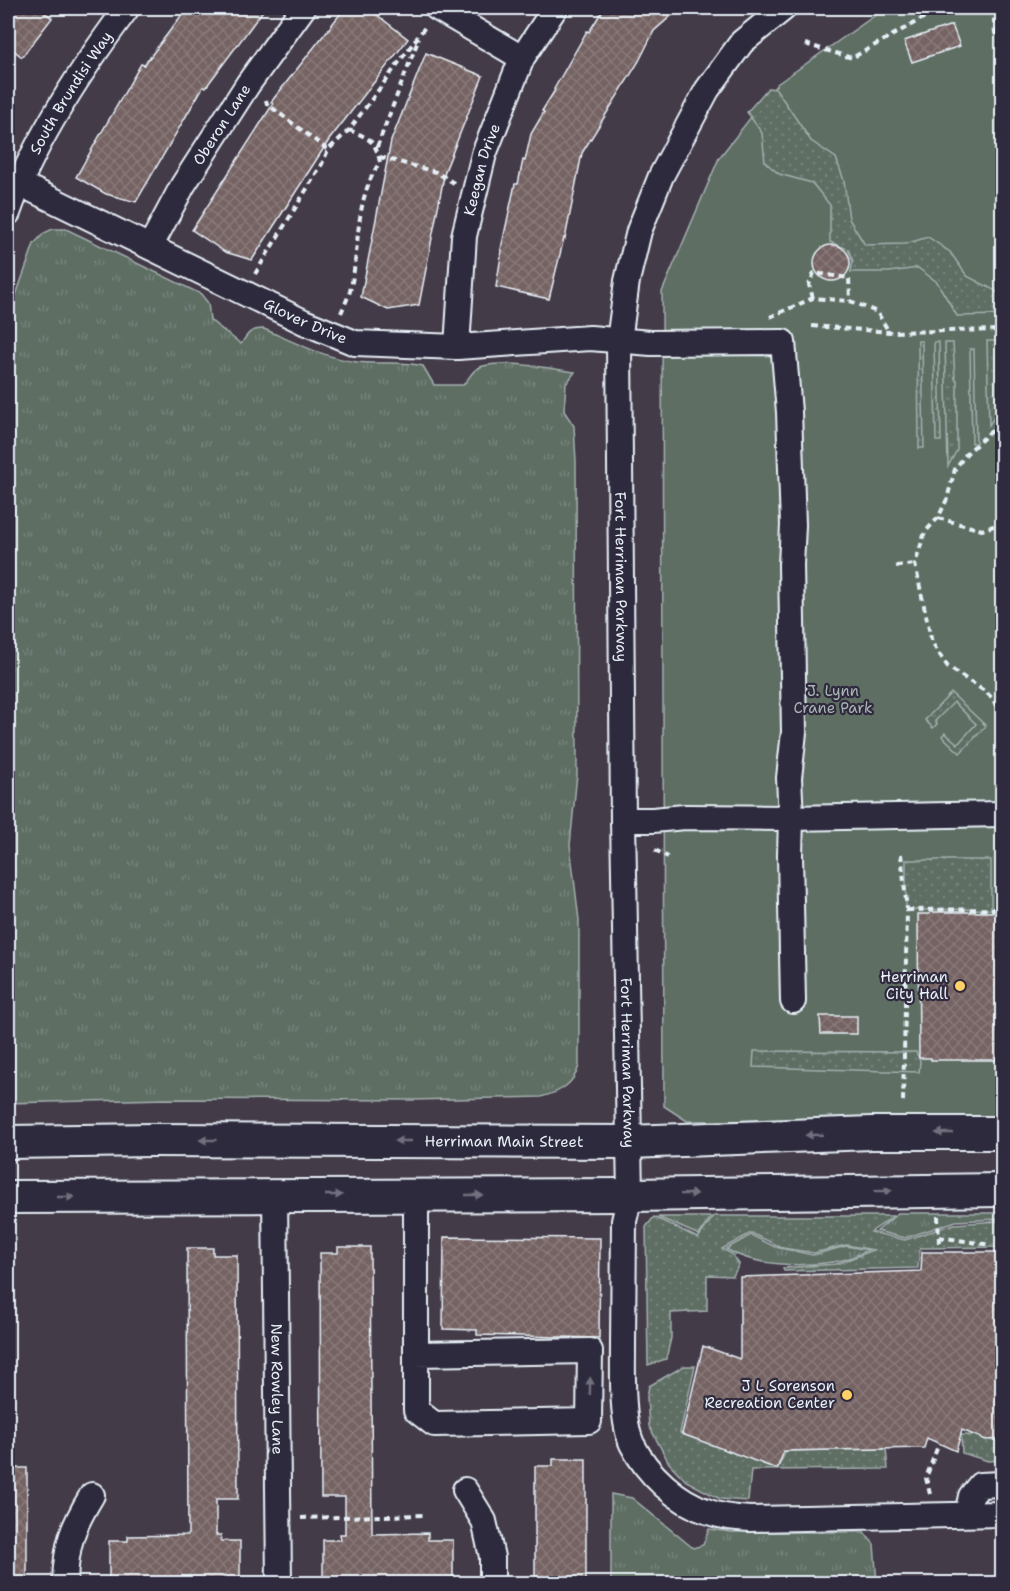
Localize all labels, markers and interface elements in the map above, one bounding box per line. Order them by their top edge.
street label: South Brundisi Way [25,27,117,158]
street label: Oberon Lane [188,80,255,169]
street label: Keegan Drive [459,120,505,218]
street label: Glover Drive [260,294,350,349]
street label: Fort Herriman Parkway [610,492,632,662]
park label: J. Lynn Crane Park [793,681,873,718]
place label: Herriman City Hall [880,967,948,1004]
street label: Fort Herriman Parkway [616,977,639,1148]
marker: Herriman City Hall [953,979,967,993]
one-way arrow [935,1128,954,1138]
street label: Herriman Main Street [424,1131,584,1152]
one-way arrow [804,1131,823,1140]
one-way arrow [198,1135,217,1145]
one-way arrow [393,1136,412,1146]
one-way arrow [874,1186,893,1196]
one-way arrow [679,1189,698,1199]
one-way arrow [324,1190,343,1200]
one-way arrow [465,1190,484,1200]
one-way arrow [56,1192,75,1201]
street label: New Rowley Lane [266,1323,288,1455]
place label: J L Sorenson Recreation Center [704,1376,835,1413]
one-way arrow [585,1377,595,1396]
marker: J L Sorenson Recreation Center [840,1388,854,1402]

